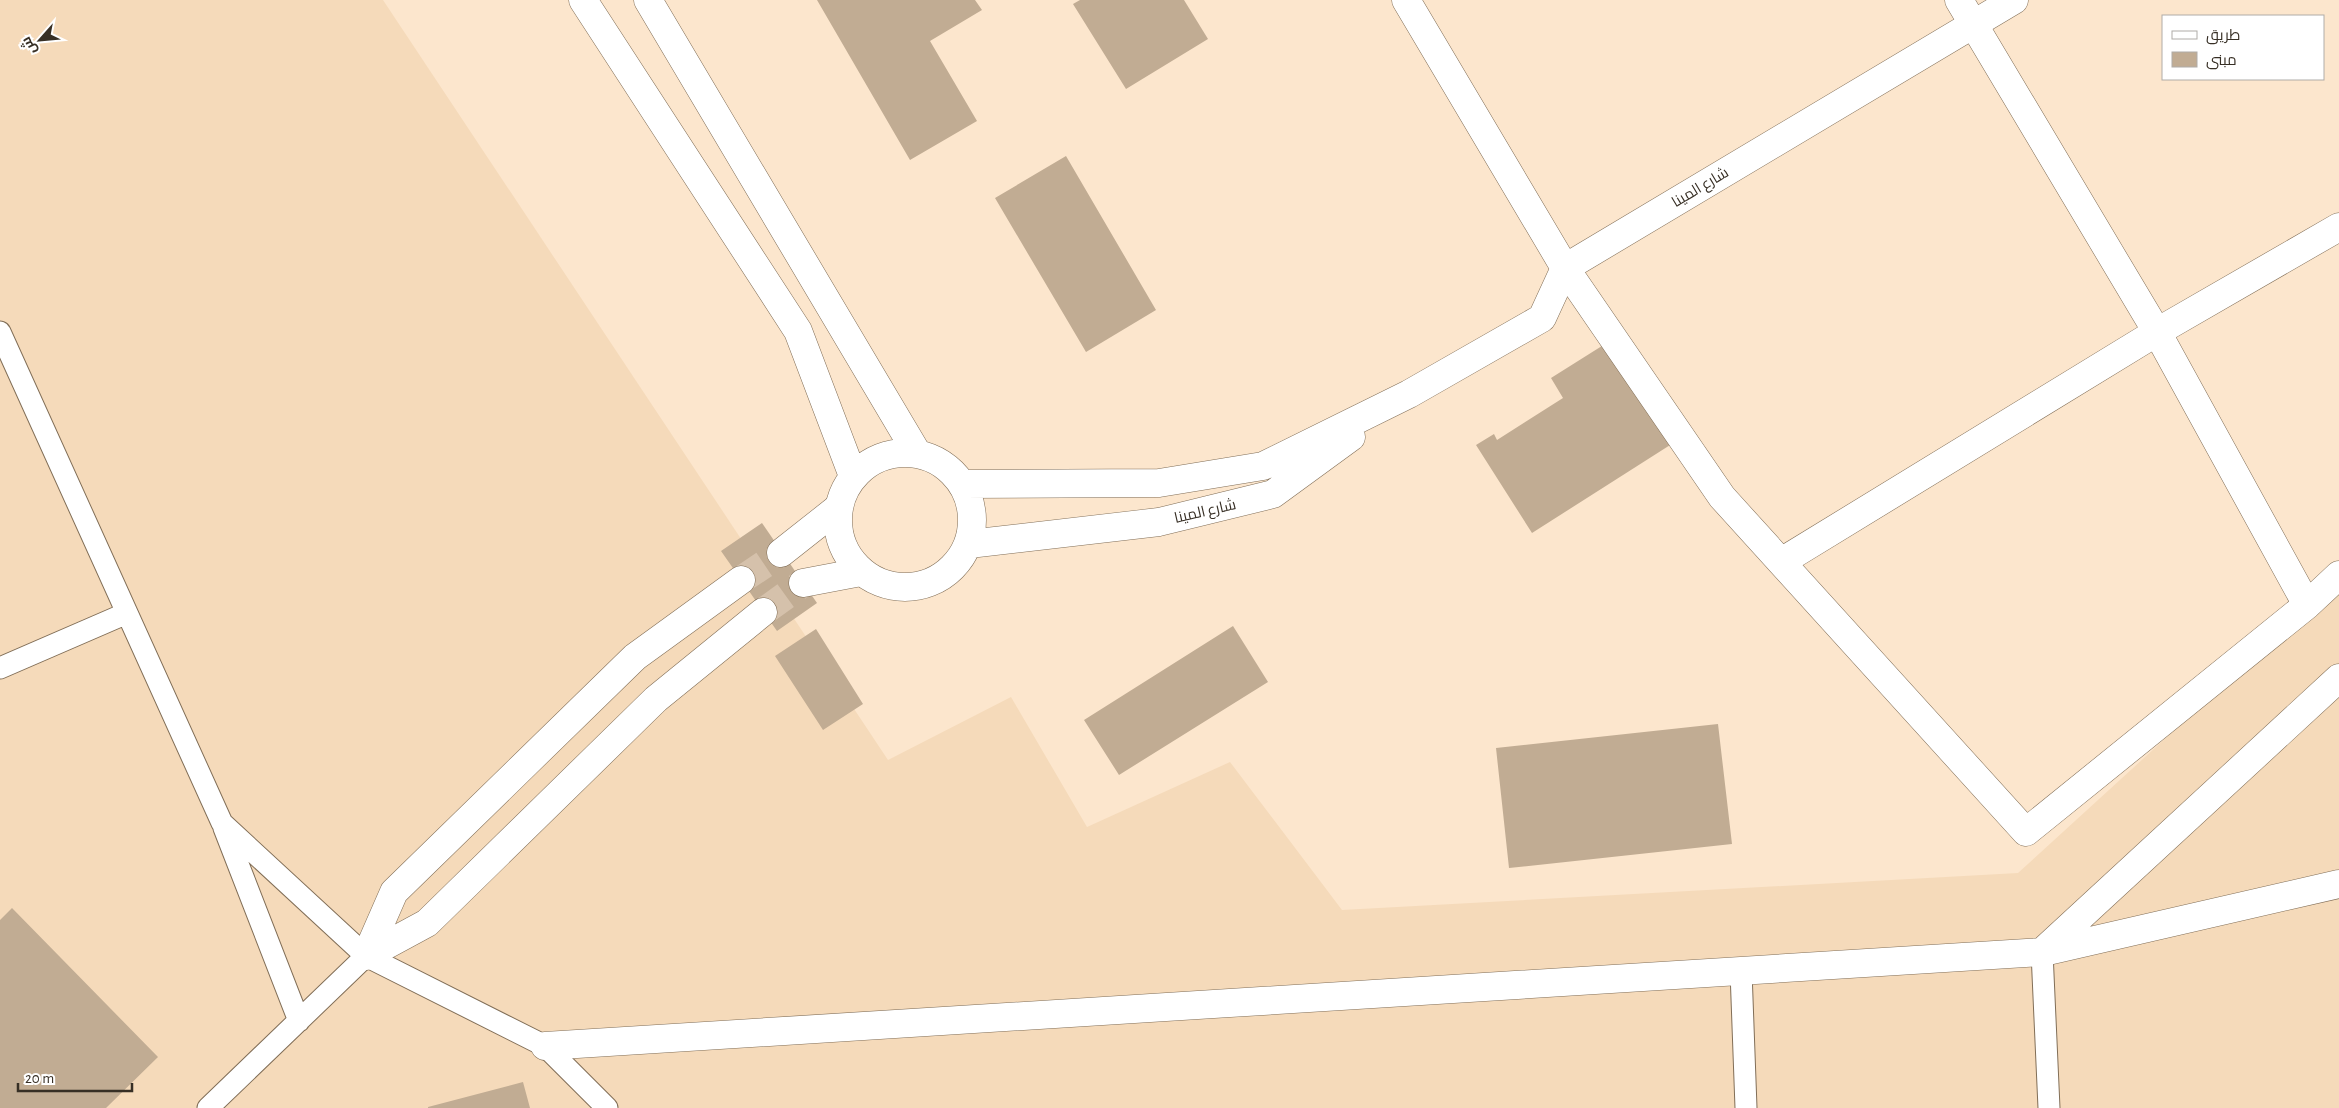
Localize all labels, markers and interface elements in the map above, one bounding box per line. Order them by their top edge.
north arrow [15,15,65,65]
legend [2162,15,2324,80]
text: طريق [2206,28,2240,45]
text: ش [17,34,41,58]
text: مبنى [2206,53,2237,70]
street label: شارع المينا [1669,164,1733,213]
street label: شارع المينا [1172,496,1238,529]
scale bar [18,1060,131,1092]
text: 20 m [25,1071,54,1086]

